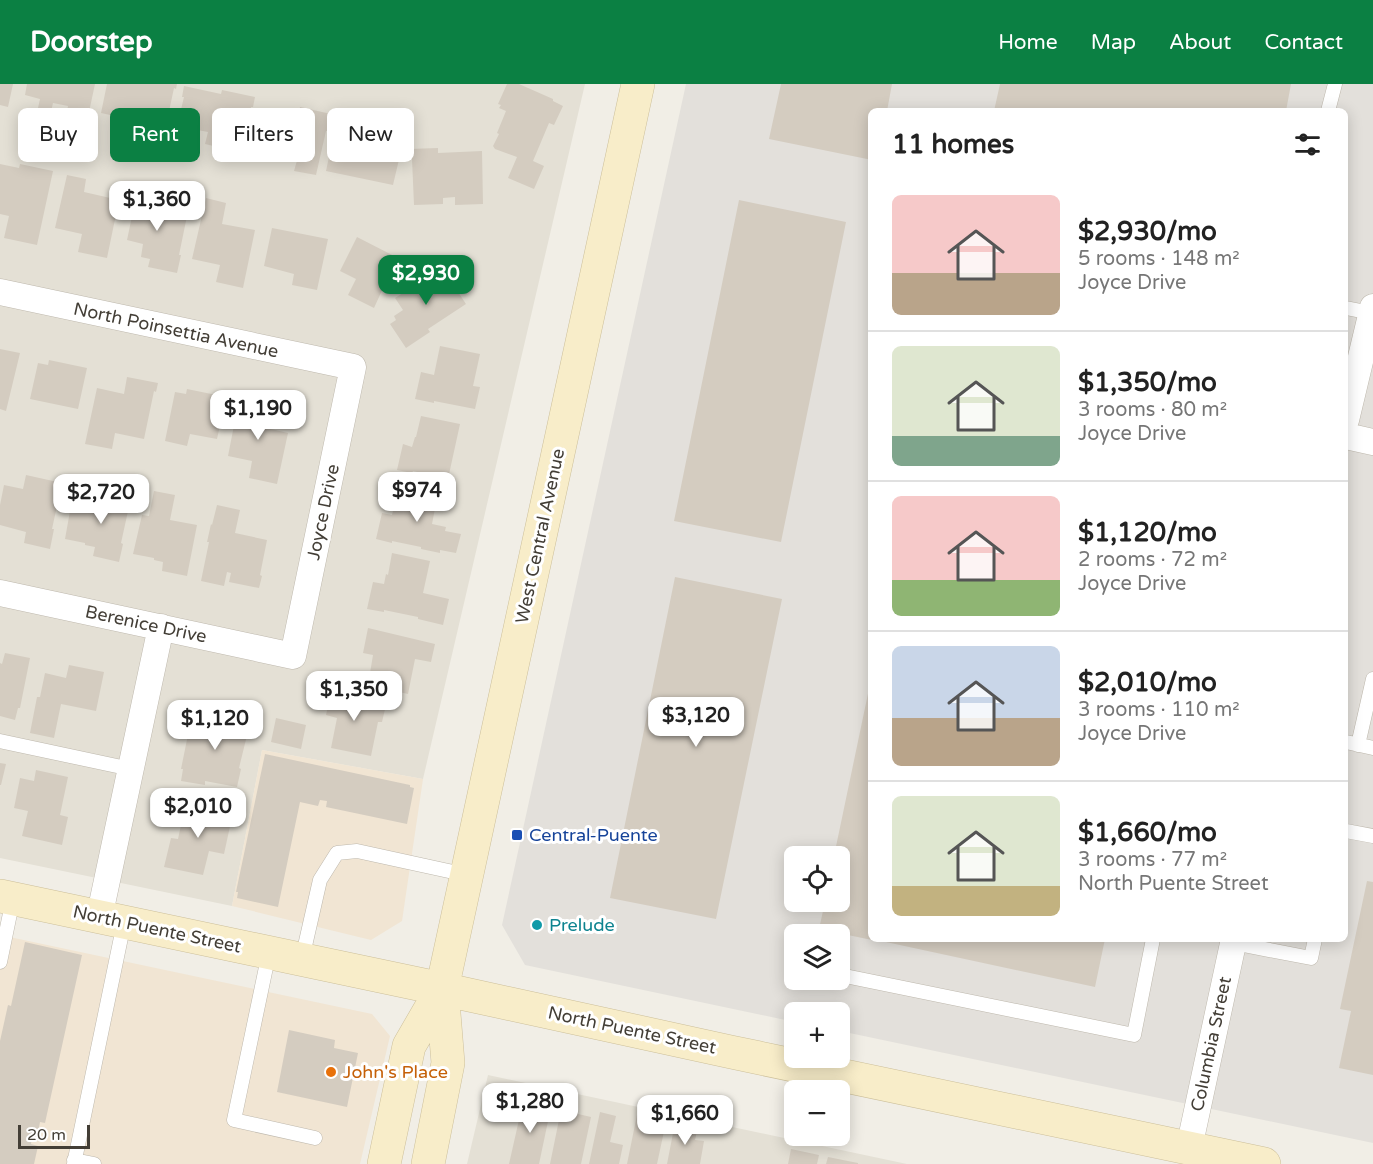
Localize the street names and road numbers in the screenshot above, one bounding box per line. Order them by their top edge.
street label: North Poinsettia Avenue [71,298,281,362]
street label: West Central Avenue [511,446,569,626]
street label: Joyce Drive [302,462,344,562]
street label: Berenice Drive [83,600,209,648]
street label: North Puente Street [71,900,243,958]
street label: Columbia Street [1186,974,1236,1113]
street label: North Puente Street [546,1001,718,1059]

